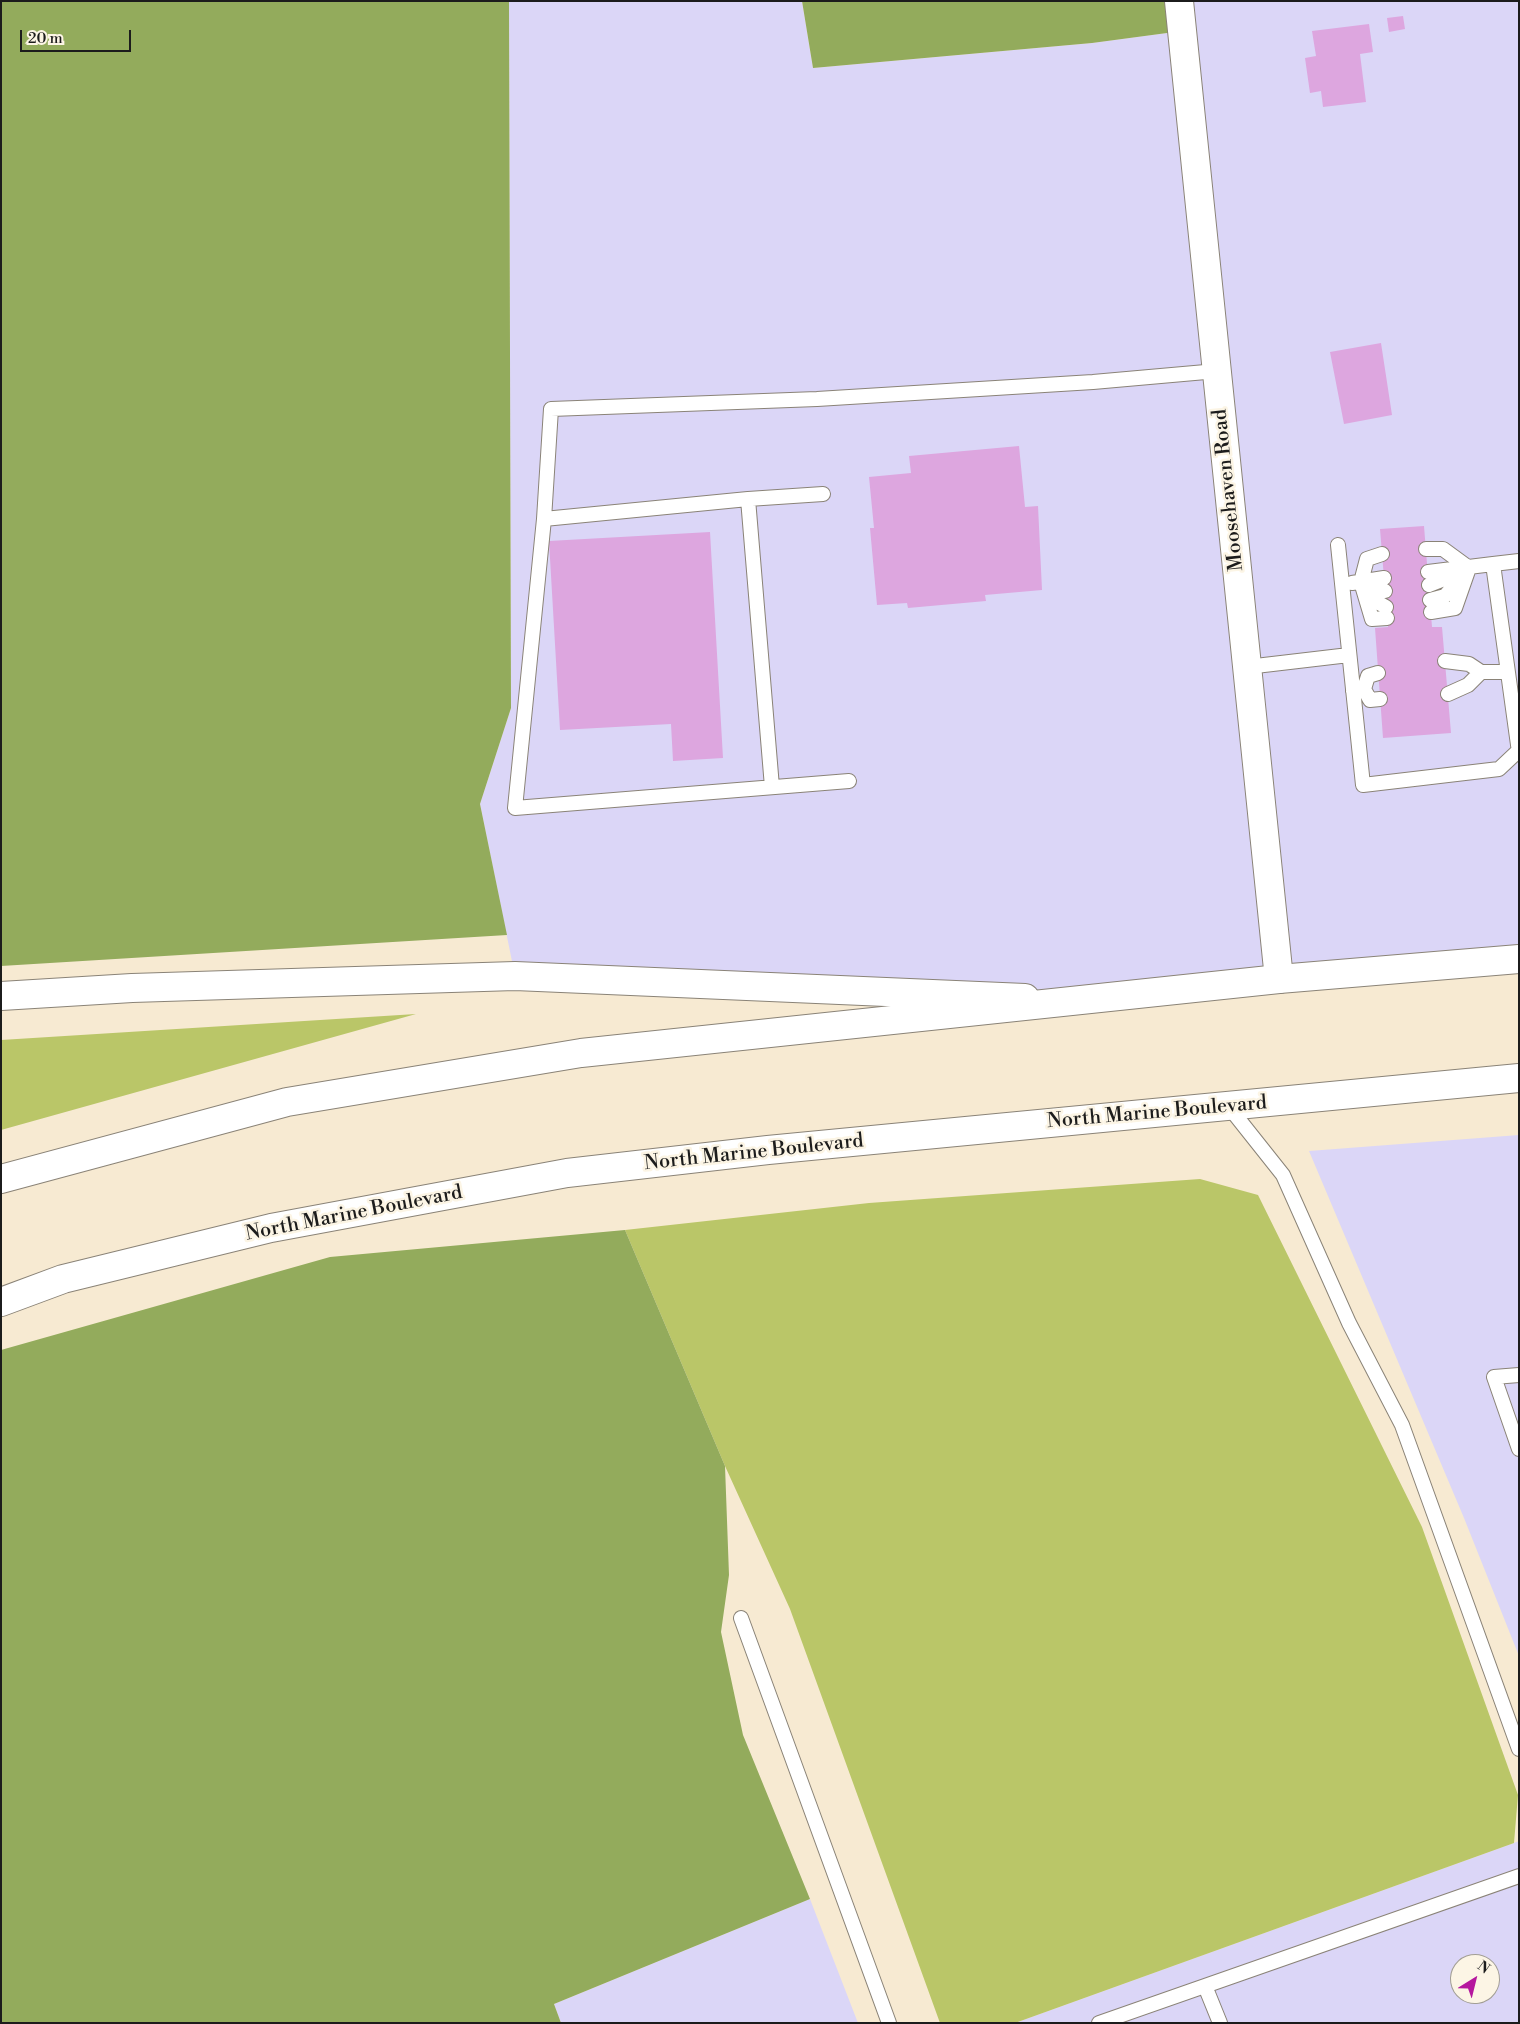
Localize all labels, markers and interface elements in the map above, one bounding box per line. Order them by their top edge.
scale bar [22,20,134,52]
text: 20 m [28,29,63,48]
street label: Moosehaven Road [1209,408,1249,572]
street label: North Marine Boulevard [1046,1091,1268,1135]
street label: North Marine Boulevard [643,1130,865,1176]
street label: North Marine Boulevard [243,1181,465,1247]
north arrow [1450,1954,1500,2004]
text: N [1473,1957,1493,1978]

